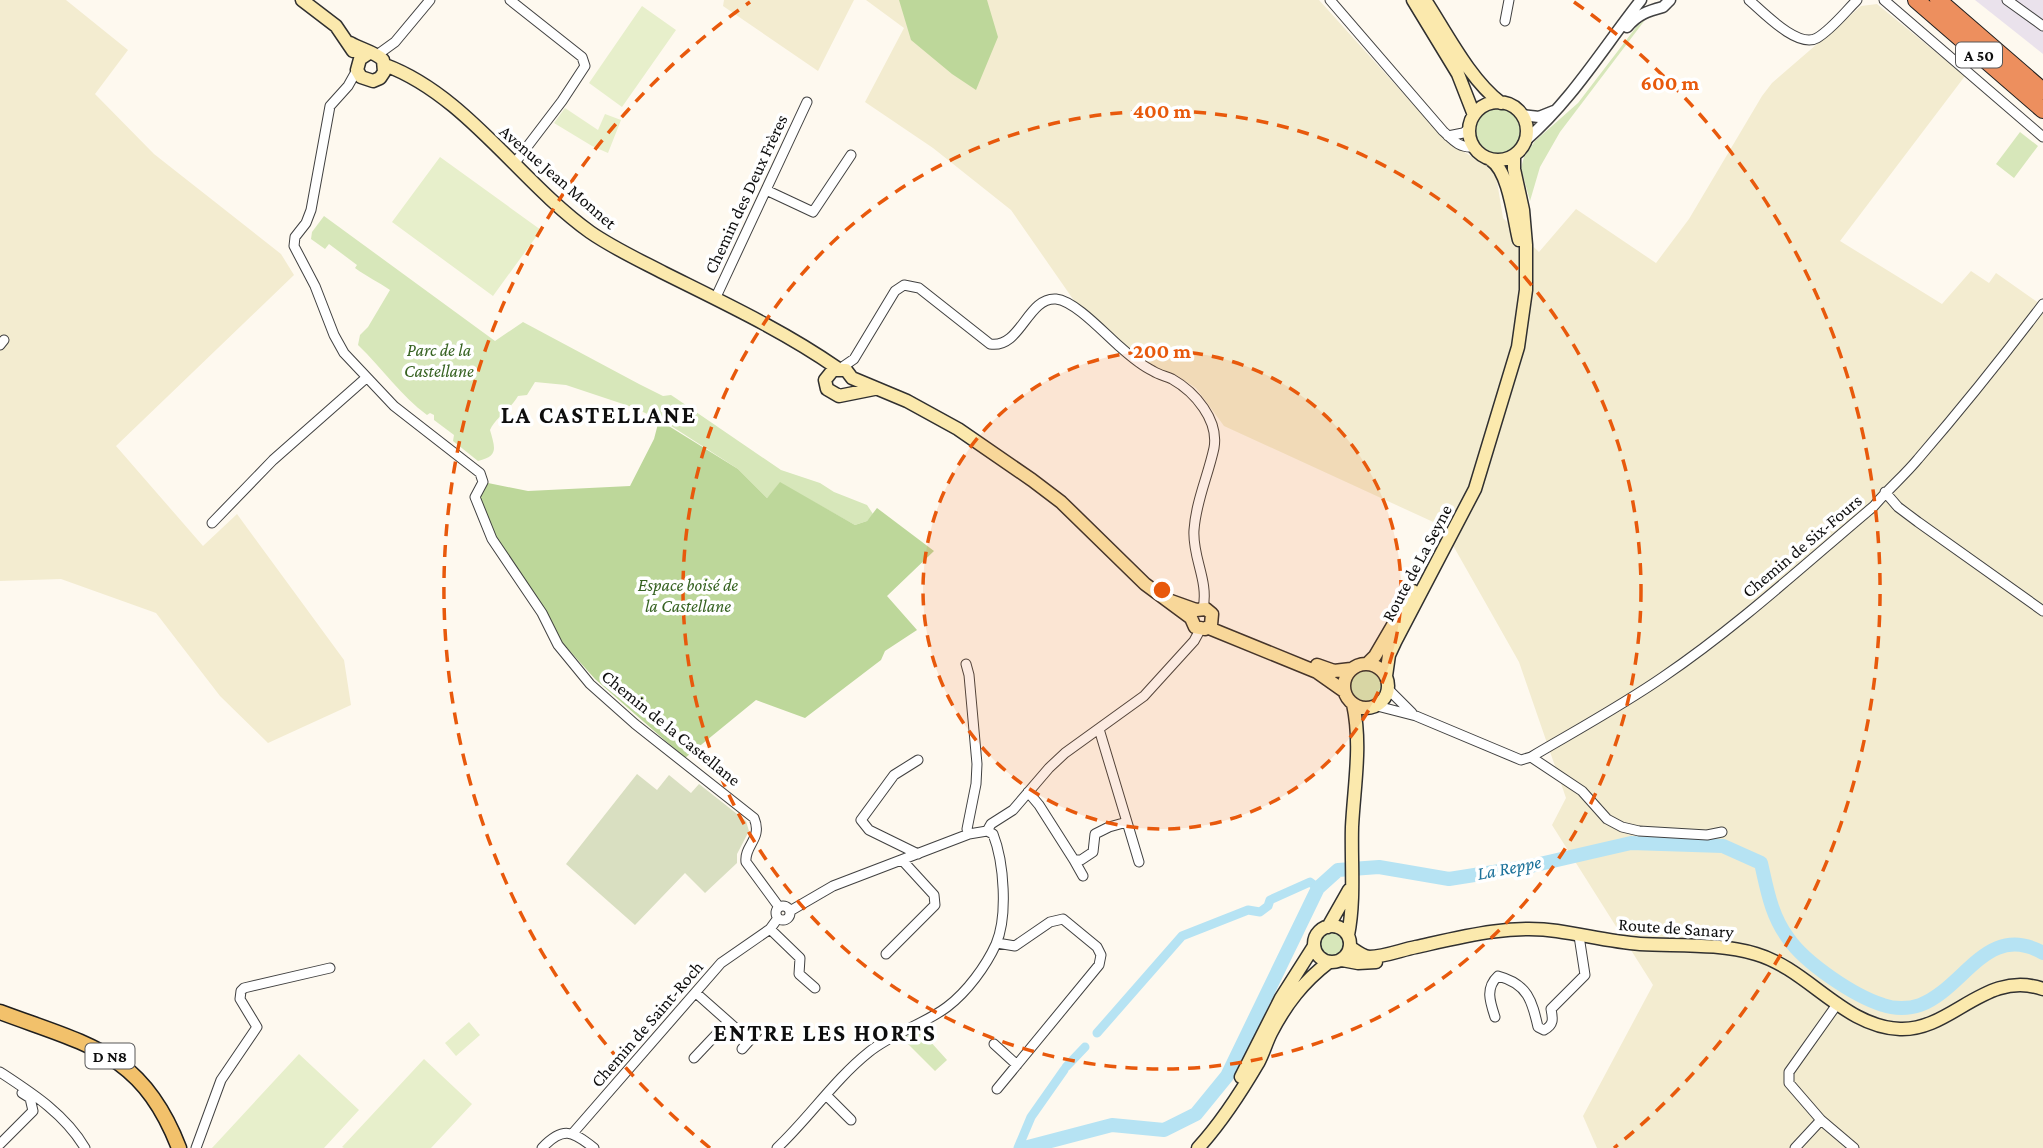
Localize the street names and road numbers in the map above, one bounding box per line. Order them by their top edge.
road number: A 50 [1956,42,2002,68]
street label: Chemin des Deux Frères [700,111,792,277]
street label: Avenue Jean Monnet [496,121,621,234]
street label: Chemin de Six-Fours [1738,490,1866,602]
street label: Route de La Seyne [1378,501,1456,625]
street label: Chemin de la Castellane [598,666,744,790]
street label: Route de Sanary [1618,914,1735,942]
street label: Chemin de Saint-Roch [587,957,707,1091]
road number: D N8 [86,1044,134,1068]

